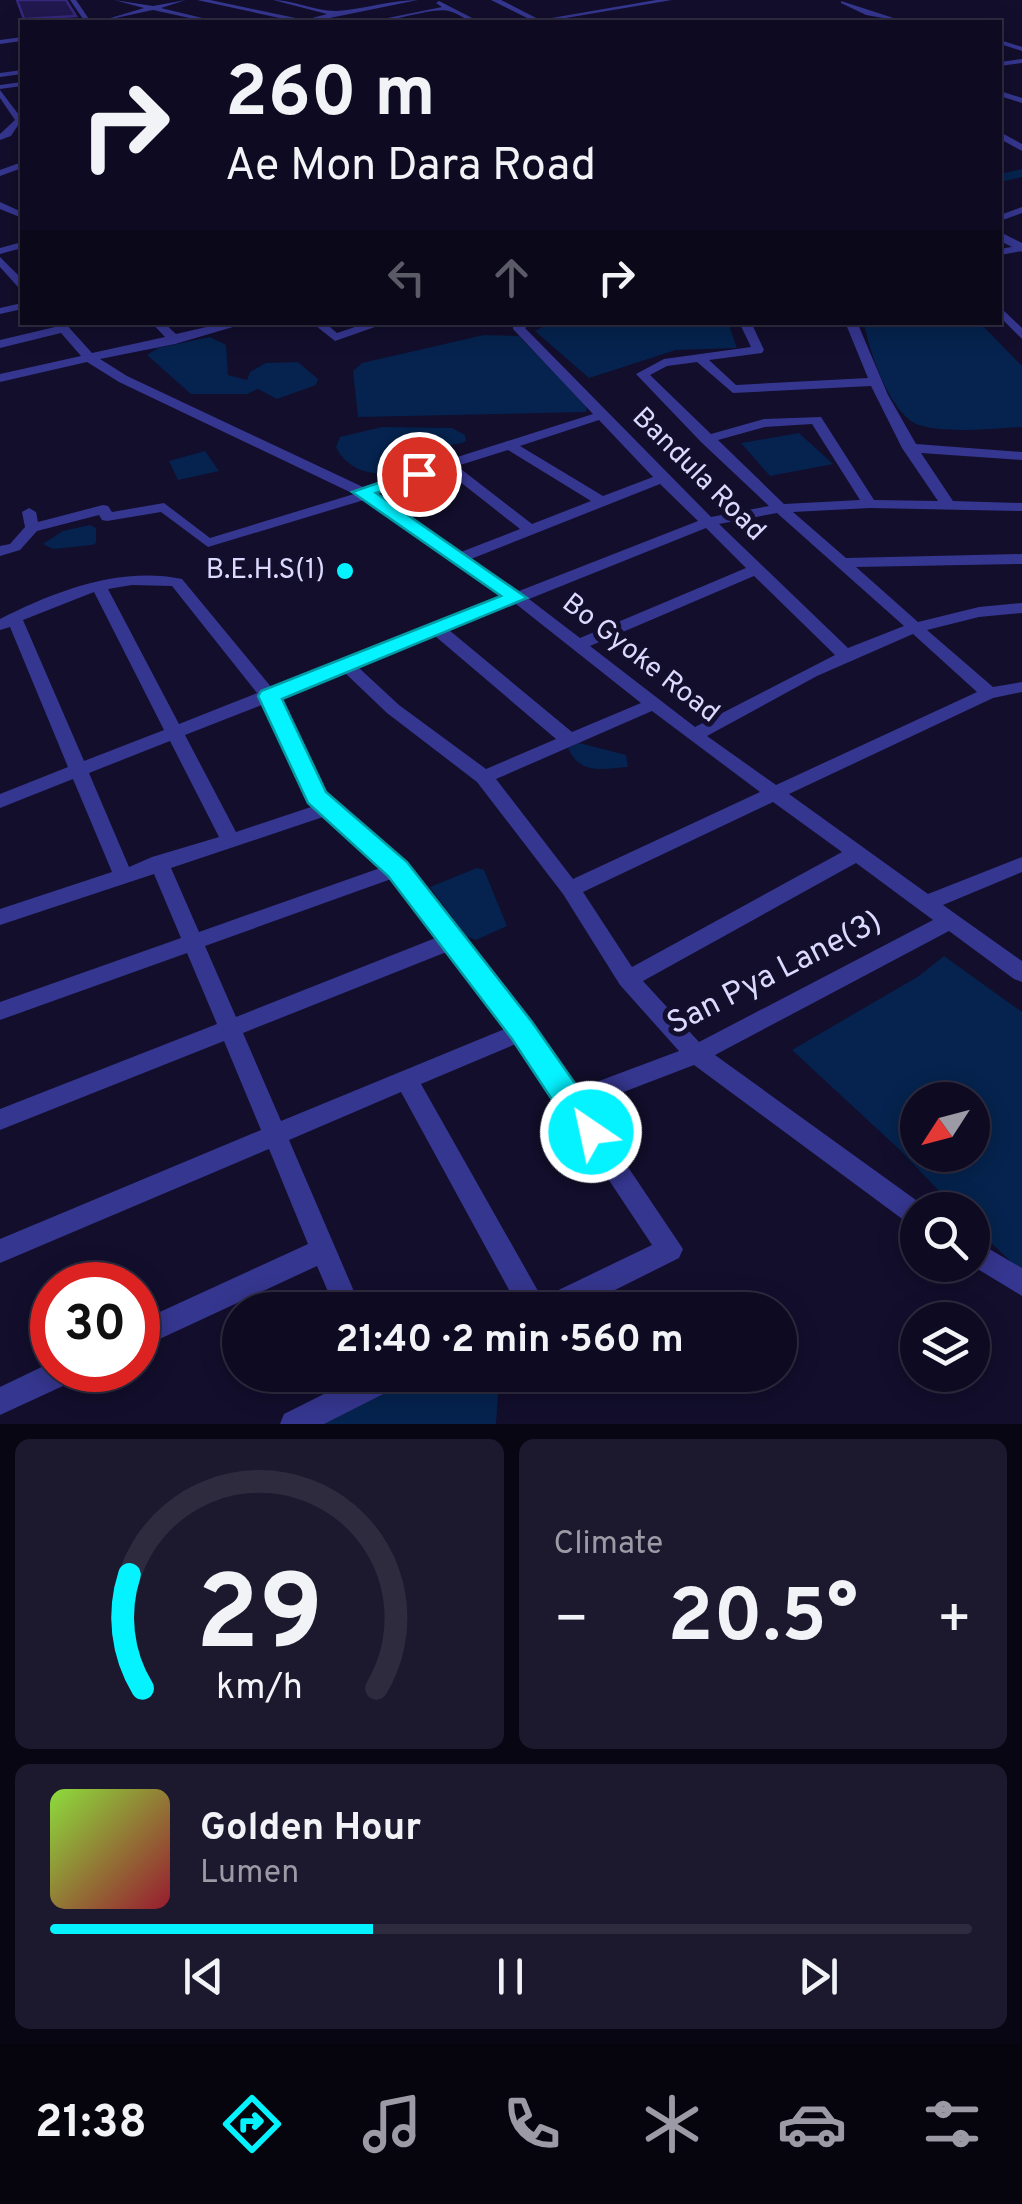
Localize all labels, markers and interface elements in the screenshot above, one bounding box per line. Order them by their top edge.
text: 260 m [225,52,436,141]
icon: right [60,60,190,190]
text: Ae Mon Dara Road [225,139,596,196]
icon: left [379,250,434,305]
icon: ahead [484,250,539,305]
icon: right [589,250,644,305]
street label: Bandula Road [623,400,773,550]
pin [377,432,462,517]
icon: arrive [392,447,447,502]
place label: B.E.H.S(1) [206,553,325,589]
marker: B.E.H.S(1) [334,560,356,582]
street label: Bo Gyoke Road [554,586,726,732]
street label: San Pya Lane(3) [661,903,889,1045]
position arrow [539,1080,643,1184]
north arrow [900,1082,990,1172]
map controls [900,1082,990,1392]
button: search [900,1192,990,1282]
speed limit sign: 30 [30,1262,160,1392]
button: layers [900,1302,990,1392]
text: 21:40 · 2 min · 560 m [335,1317,684,1366]
text: Climate [554,1525,663,1565]
text: 29 [195,1554,323,1686]
text: 20.5° [668,1573,858,1668]
text: − [554,1587,589,1657]
text: + [937,1587,972,1657]
text: km/h [216,1666,303,1712]
text: Golden Hour [200,1805,421,1854]
text: Lumen [200,1854,299,1894]
icon: previous [176,1949,231,2004]
icon: pause [483,1949,538,2004]
icon: next [791,1949,846,2004]
icon: directions [217,2089,287,2159]
icon: music [357,2089,427,2159]
icon: phone [497,2089,567,2159]
icon: climate [637,2089,707,2159]
icon: car [777,2089,847,2159]
icon: filters [917,2089,987,2159]
text: 21:38 [35,2096,147,2153]

